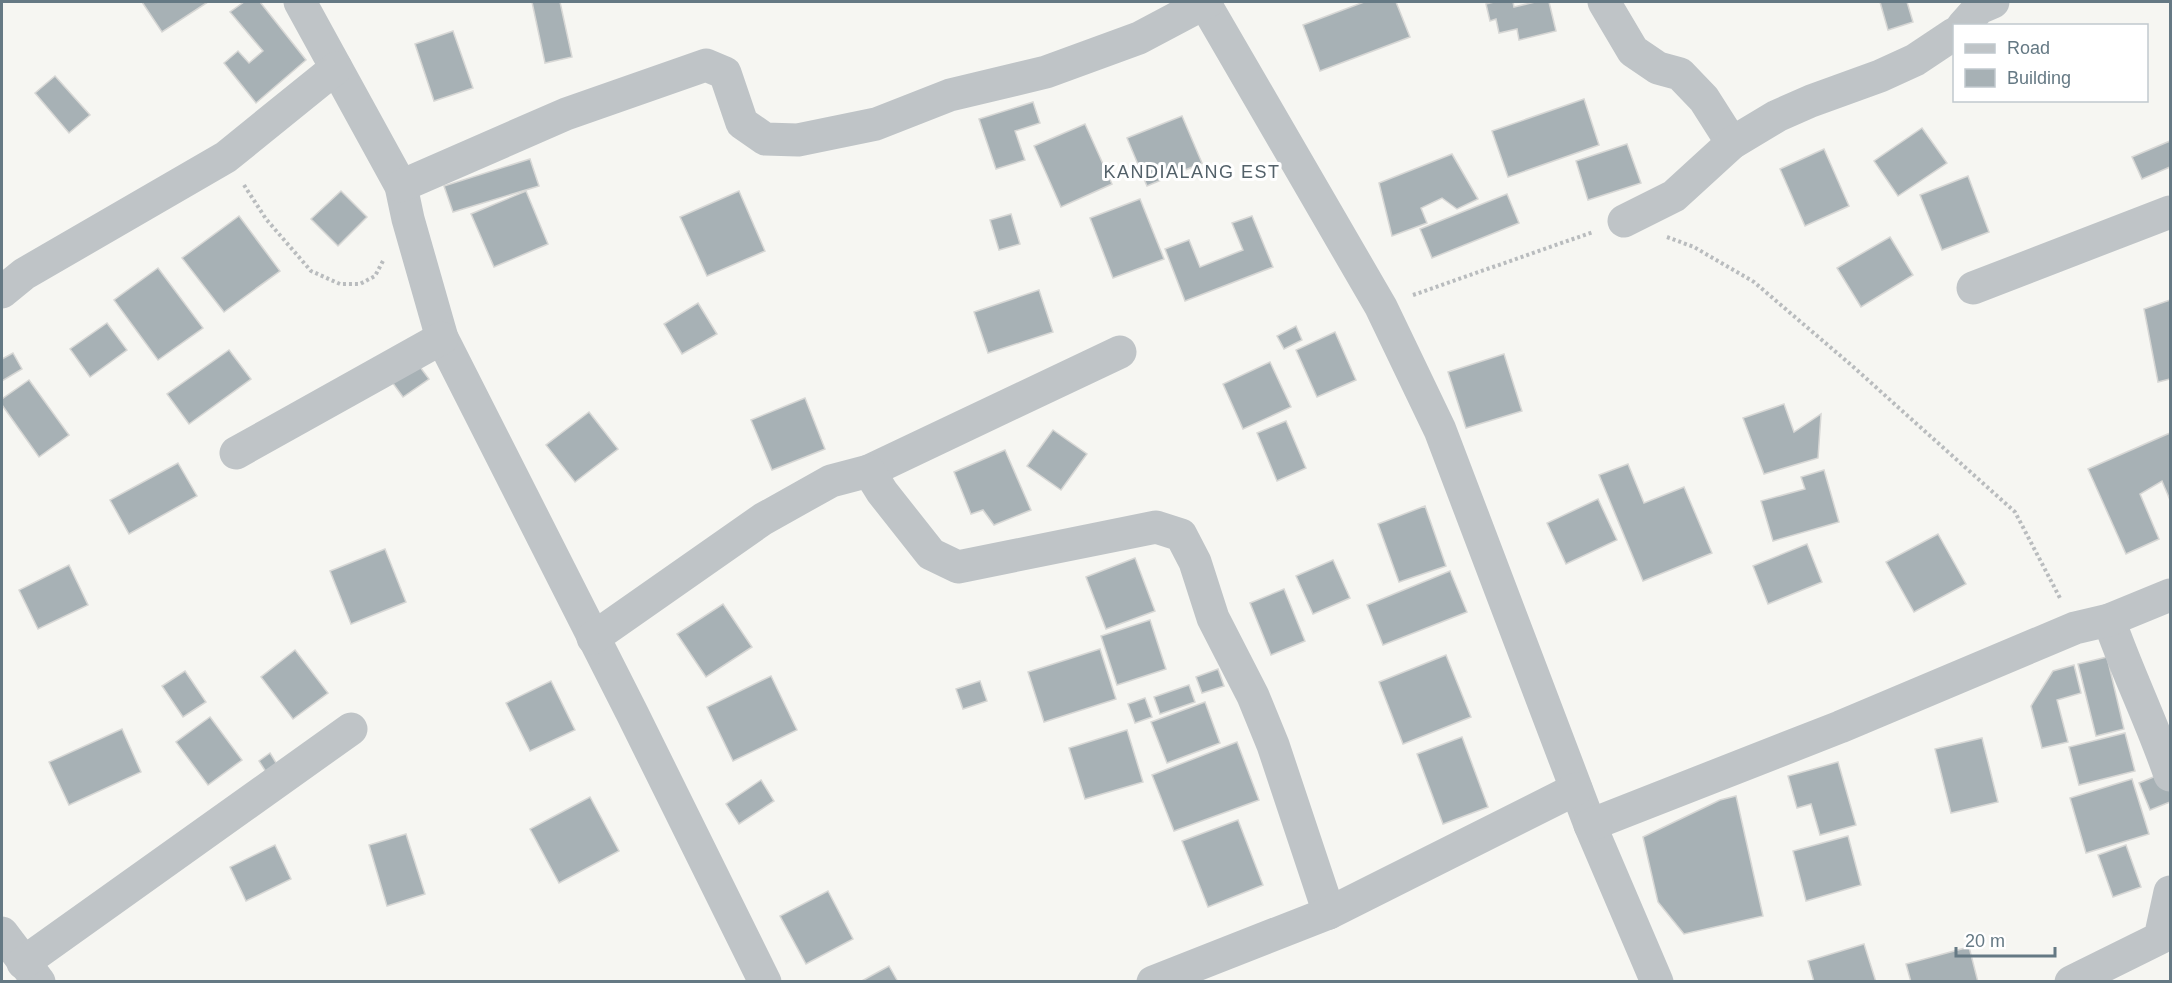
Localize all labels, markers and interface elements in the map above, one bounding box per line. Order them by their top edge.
legend [1953,24,2148,102]
text: Road [2007,38,2050,58]
text: Building [2007,68,2071,88]
district label: KANDIALANG EST [1103,162,1281,182]
scale bar [1956,920,2055,958]
text: 20 m [1965,931,2005,951]

